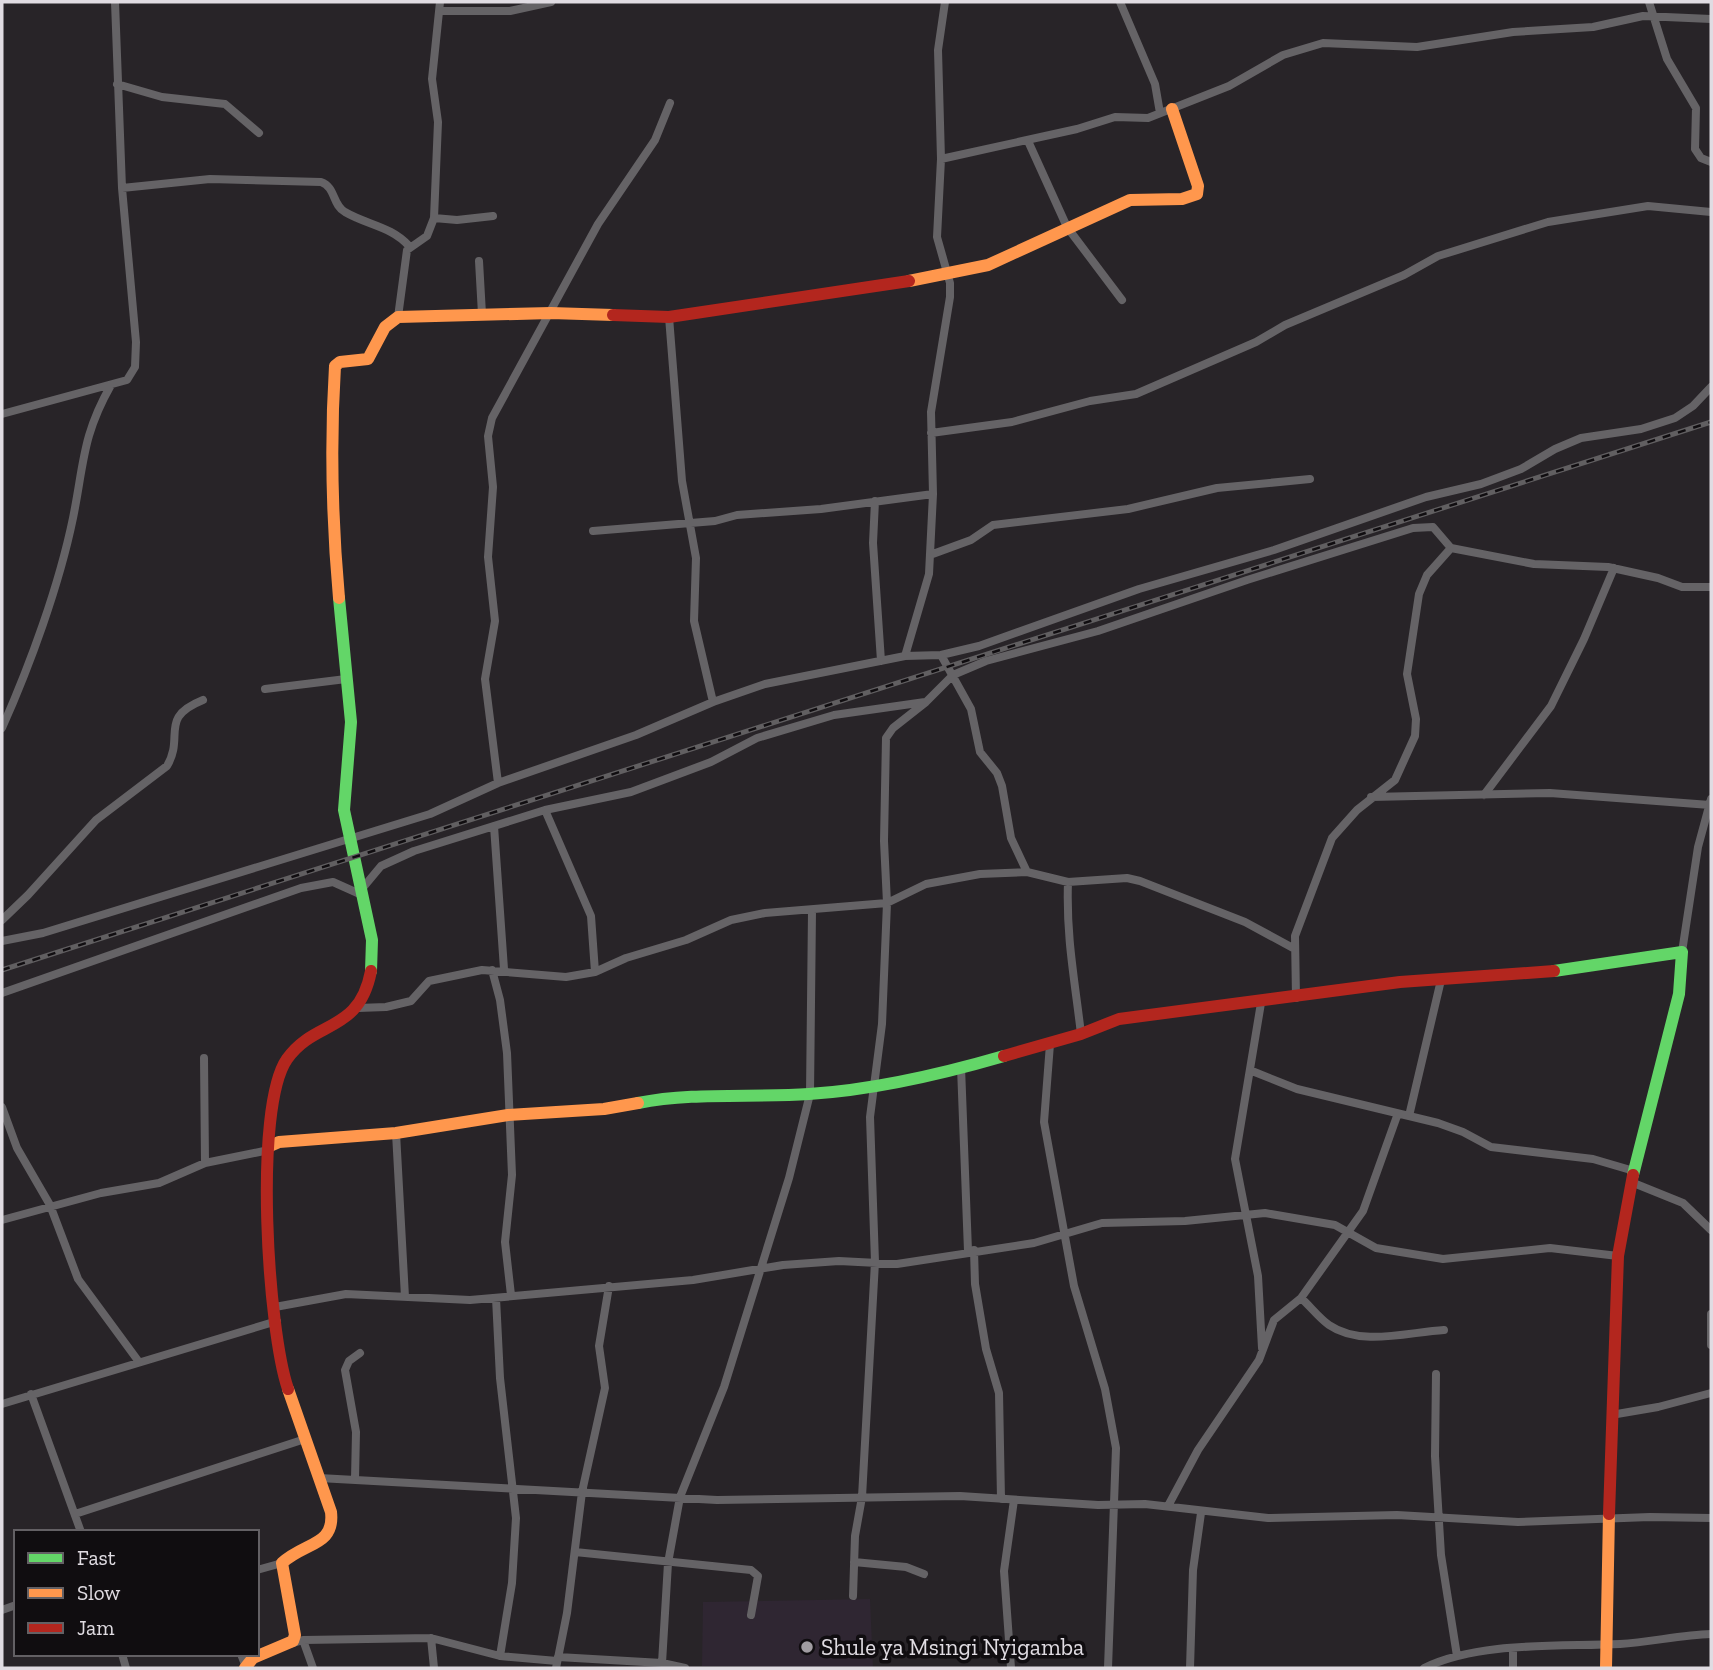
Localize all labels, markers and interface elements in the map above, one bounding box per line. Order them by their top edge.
legend [14,1530,259,1656]
text: Fast [77,1545,116,1570]
text: Slow [77,1580,120,1605]
text: Jam [77,1615,114,1640]
place label: Shule ya Msingi Nyigamba [821,1633,1084,1661]
marker: Shule ya Msingi Nyigamba [799,1639,815,1655]

